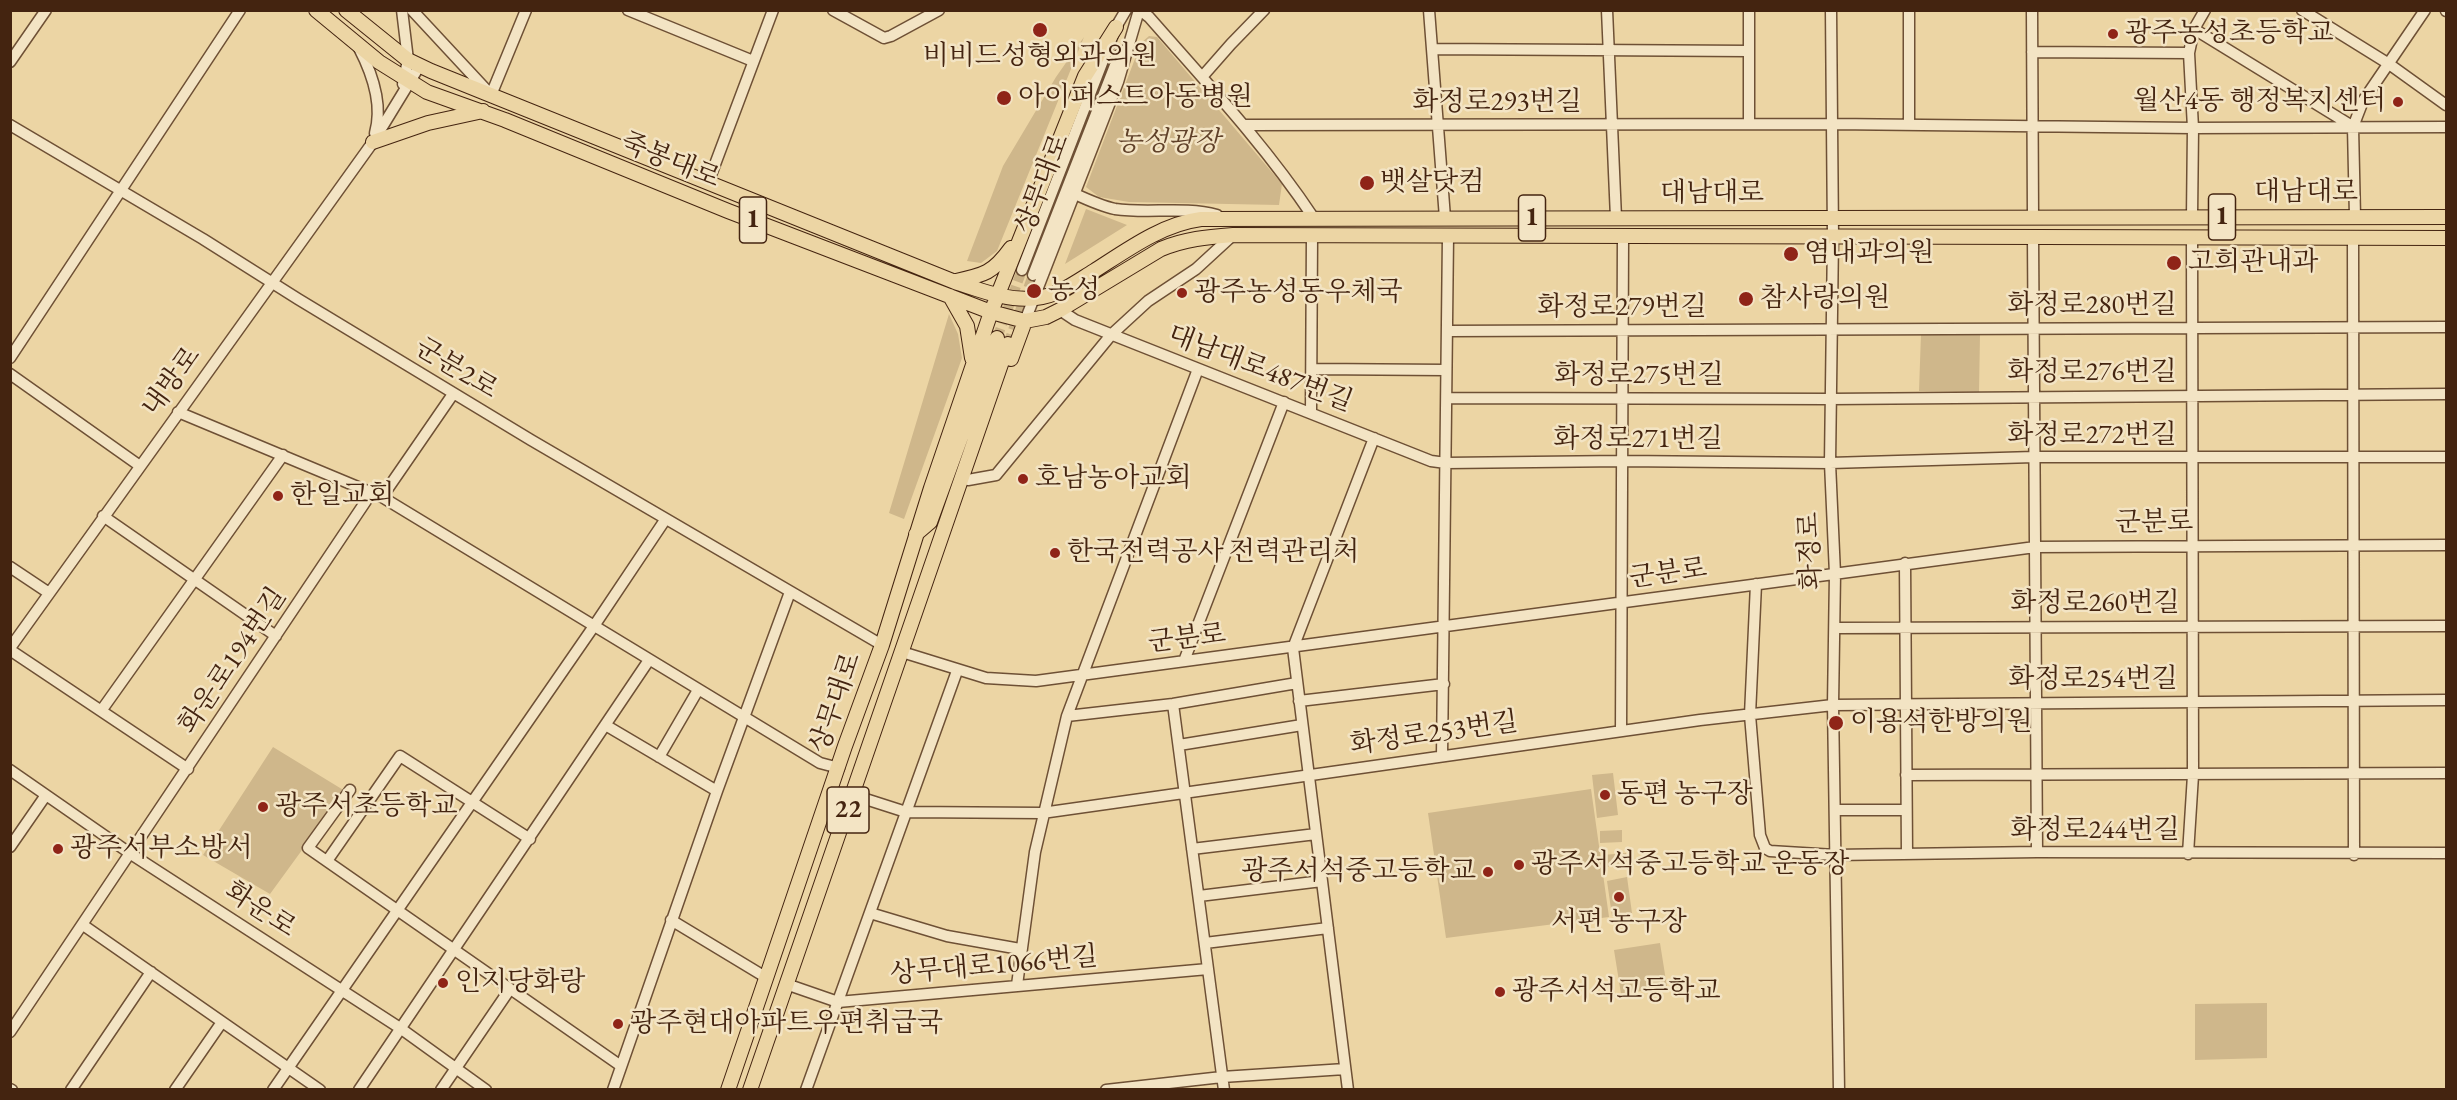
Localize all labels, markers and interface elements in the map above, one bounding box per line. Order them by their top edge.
place label: 광주농성초등학교 [2125,18,2334,50]
marker: 비비드성형외과의원 [1031,21,1049,39]
marker: 광주농성초등학교 [2106,27,2120,41]
place label: 비비드성형외과의원 [923,41,1157,73]
place label: 아이퍼스트아동병원 [1018,82,1253,114]
place label: 월산4동 행정복지센터 [2133,86,2386,118]
street label: 화정로293번길 [1412,87,1582,119]
marker: 아이퍼스트아동병원 [995,89,1013,107]
marker: 월산4동 행정복지센터 [2391,95,2405,109]
street label: 죽봉대로 [616,126,724,196]
park label: 농성광장 [1116,127,1220,159]
street label: 상무대로 [1009,129,1077,239]
place label: 뱃살닷컴 [1380,167,1484,199]
marker: 뱃살닷컴 [1358,174,1376,192]
street label: 대남대로 [2254,177,2358,209]
street label: 대남대로 [1660,178,1764,210]
road number: 1 [2208,194,2236,240]
road number: 1 [1518,195,1546,241]
road number: 1 [740,197,766,243]
place label: 염내과의원 [1804,238,1934,270]
marker: 염내과의원 [1782,245,1800,263]
place label: 고희관내과 [2188,247,2318,279]
marker: 고희관내과 [2165,254,2183,272]
place label: 농성 [1048,275,1100,307]
place label: 광주농성동우체국 [1194,277,1403,309]
marker: 농성 [1025,282,1043,300]
place label: 참사랑의원 [1760,283,1890,315]
marker: 광주농성동우체국 [1175,286,1189,300]
marker: 참사랑의원 [1737,290,1755,308]
street label: 화정로280번길 [2007,290,2177,322]
street label: 화정로279번길 [1537,292,1707,324]
street label: 대남대로487번길 [1163,319,1357,419]
street label: 군분2로 [409,332,503,406]
street label: 내방로 [136,341,208,423]
street label: 화정로276번길 [2007,357,2177,389]
street label: 화정로275번길 [1554,360,1724,392]
street label: 화정로272번길 [2007,420,2177,452]
street label: 화정로271번길 [1553,424,1723,456]
place label: 호남농아교회 [1035,463,1191,495]
marker: 호남농아교회 [1016,472,1030,486]
place label: 한일교회 [290,480,394,512]
marker: 한일교회 [271,489,285,503]
street label: 군분로 [2115,506,2193,540]
street label: 화정로 [1793,511,1829,591]
place label: 한국전력공사 전력관리처 [1067,537,1359,569]
marker: 한국전력공사 전력관리처 [1048,546,1062,560]
street label: 군분로 [1627,553,1709,595]
street label: 화운로194번길 [172,582,294,740]
street label: 화정로260번길 [2010,588,2180,620]
street label: 군분로 [1146,618,1228,660]
street label: 상무대로 [804,648,868,758]
street label: 화정로254번길 [2008,664,2178,696]
street label: 화정로253번길 [1348,706,1520,762]
place label: 이용석한방의원 [1850,707,2033,739]
marker: 이용석한방의원 [1827,714,1845,732]
place label: 동편 농구장 [1617,779,1753,811]
road number: 22 [827,787,869,833]
marker: 동편 농구장 [1598,788,1612,802]
place label: 광주서초등학교 [275,791,458,823]
marker: 광주서초등학교 [256,800,270,814]
street label: 화정로244번길 [2010,815,2180,847]
place label: 광주서부소방서 [70,833,253,865]
marker: 광주서부소방서 [51,842,65,856]
place label: 광주서석중고등학교 운동장 [1531,849,1849,881]
place label: 광주서석중고등학교 [1241,856,1476,888]
marker: 광주서석중고등학교 운동장 [1512,858,1526,872]
marker: 광주서석중고등학교 [1481,865,1495,879]
street label: 화운로 [218,875,302,945]
marker: 서편 농구장 [1612,890,1626,904]
place label: 서편 농구장 [1551,907,1687,939]
street label: 상무대로1066번길 [889,941,1099,991]
place label: 인지당화랑 [455,967,585,999]
marker: 인지당화랑 [436,976,450,990]
place label: 광주서석고등학교 [1512,976,1721,1008]
marker: 광주서석고등학교 [1493,985,1507,999]
place label: 광주현대아파트우편취급국 [630,1008,943,1040]
marker: 광주현대아파트우편취급국 [611,1017,625,1031]

